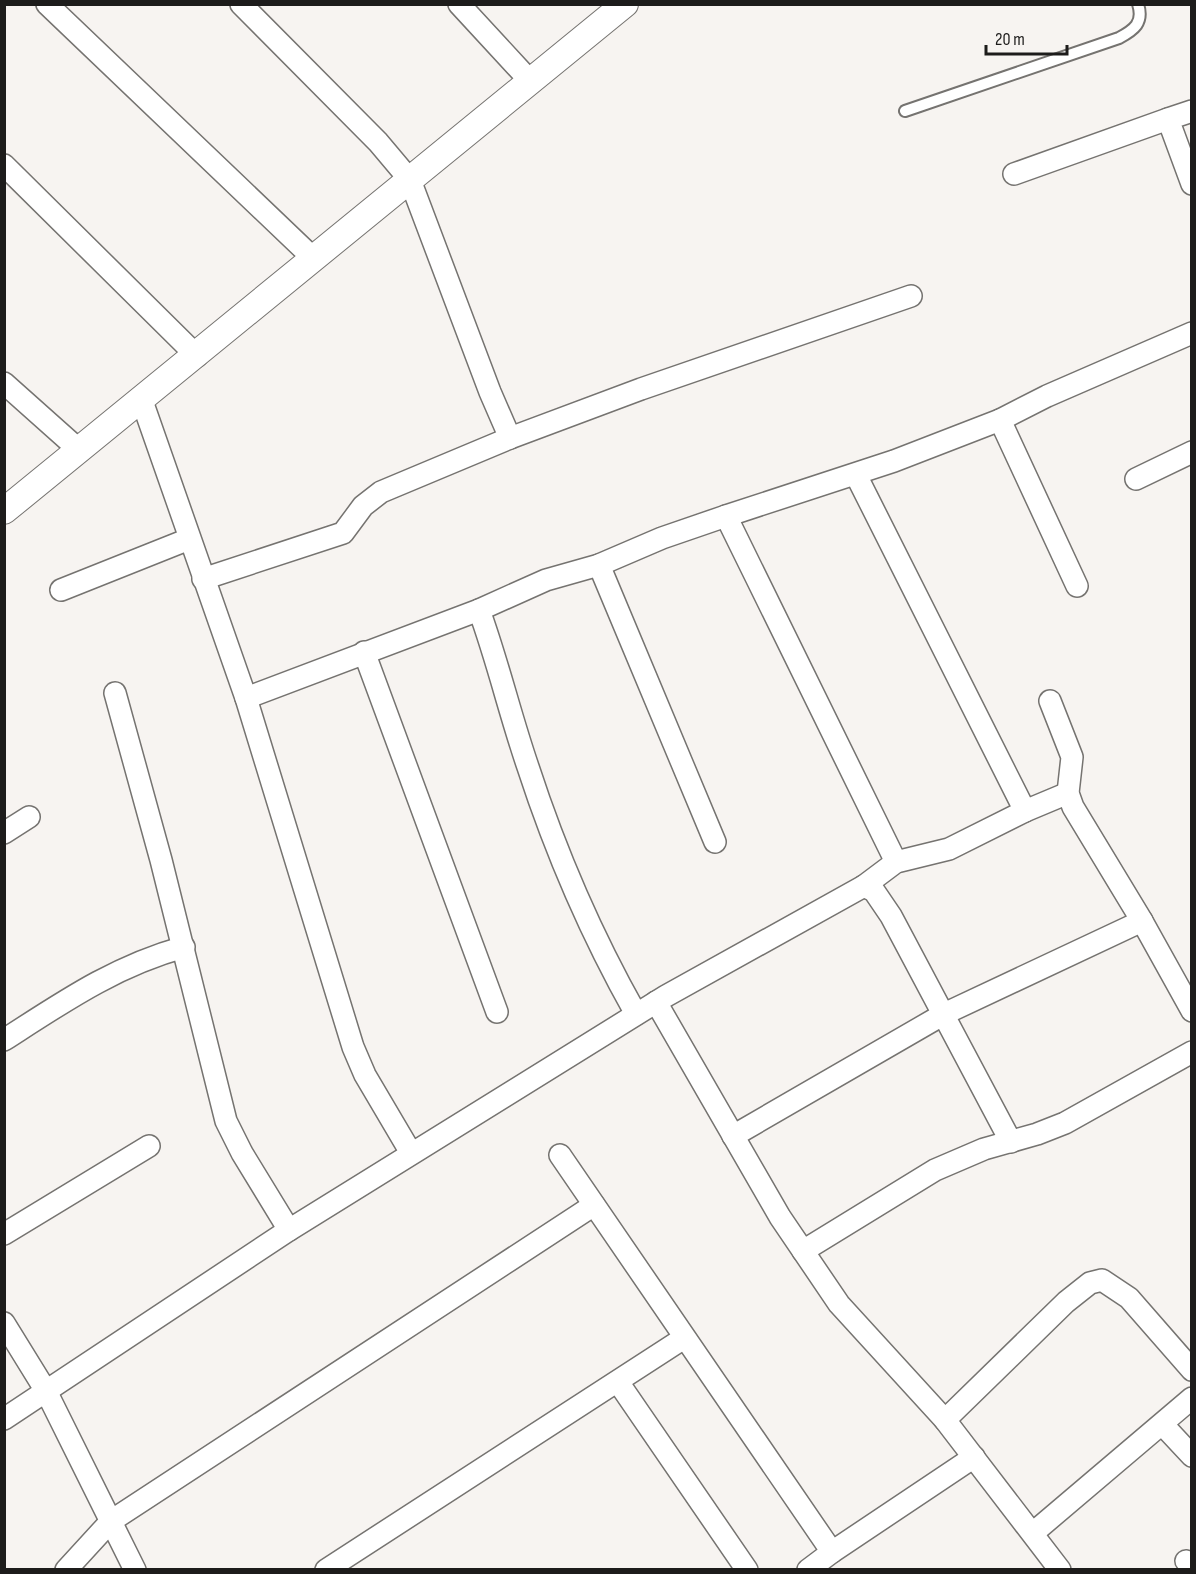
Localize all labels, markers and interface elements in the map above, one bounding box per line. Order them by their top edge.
scale bar [986,18,1067,56]
text: 20 m [995,29,1025,50]

